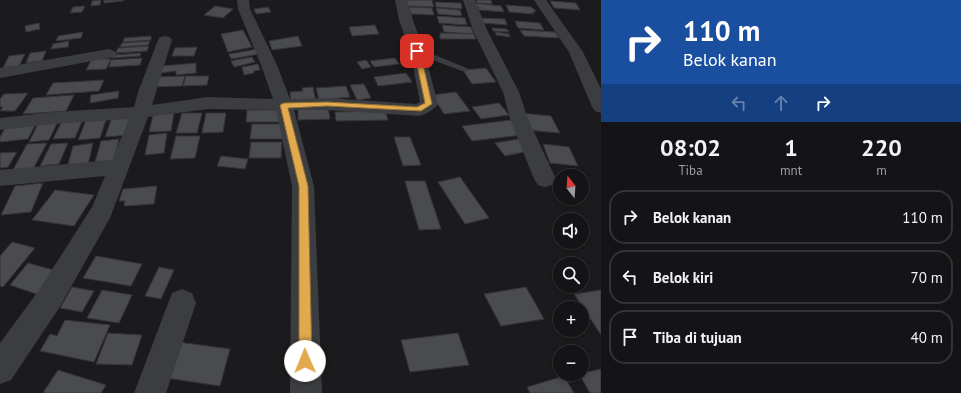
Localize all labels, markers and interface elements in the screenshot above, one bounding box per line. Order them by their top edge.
text: 110 m [683,12,760,49]
icon: right [617,16,669,68]
pin [400,34,434,68]
icon: arrive [406,40,428,62]
text: Belok kanan [683,48,777,71]
icon: left [728,92,750,114]
icon: ahead [770,92,792,114]
icon: right [812,92,834,114]
text: 08:02 [660,132,721,163]
text: 1 [784,132,798,163]
text: 220 [861,132,902,163]
text: Tiba [678,162,703,179]
text: mnt [780,162,802,179]
text: m [876,162,887,179]
north arrow [553,169,589,205]
map controls [553,169,589,381]
icon: right [619,206,641,228]
text: Belok kanan [653,208,731,227]
text: 110 m [902,208,943,227]
button: sound [553,213,589,249]
button: search [553,257,589,293]
icon: left [619,266,641,288]
text: Belok kiri [653,268,713,287]
text: 70 m [910,268,943,287]
button: + [553,301,589,337]
icon: arrive [619,326,641,348]
text: Tiba di tujuan [653,328,742,347]
text: 40 m [910,328,943,347]
position arrow [284,340,326,382]
button: − [553,345,589,381]

